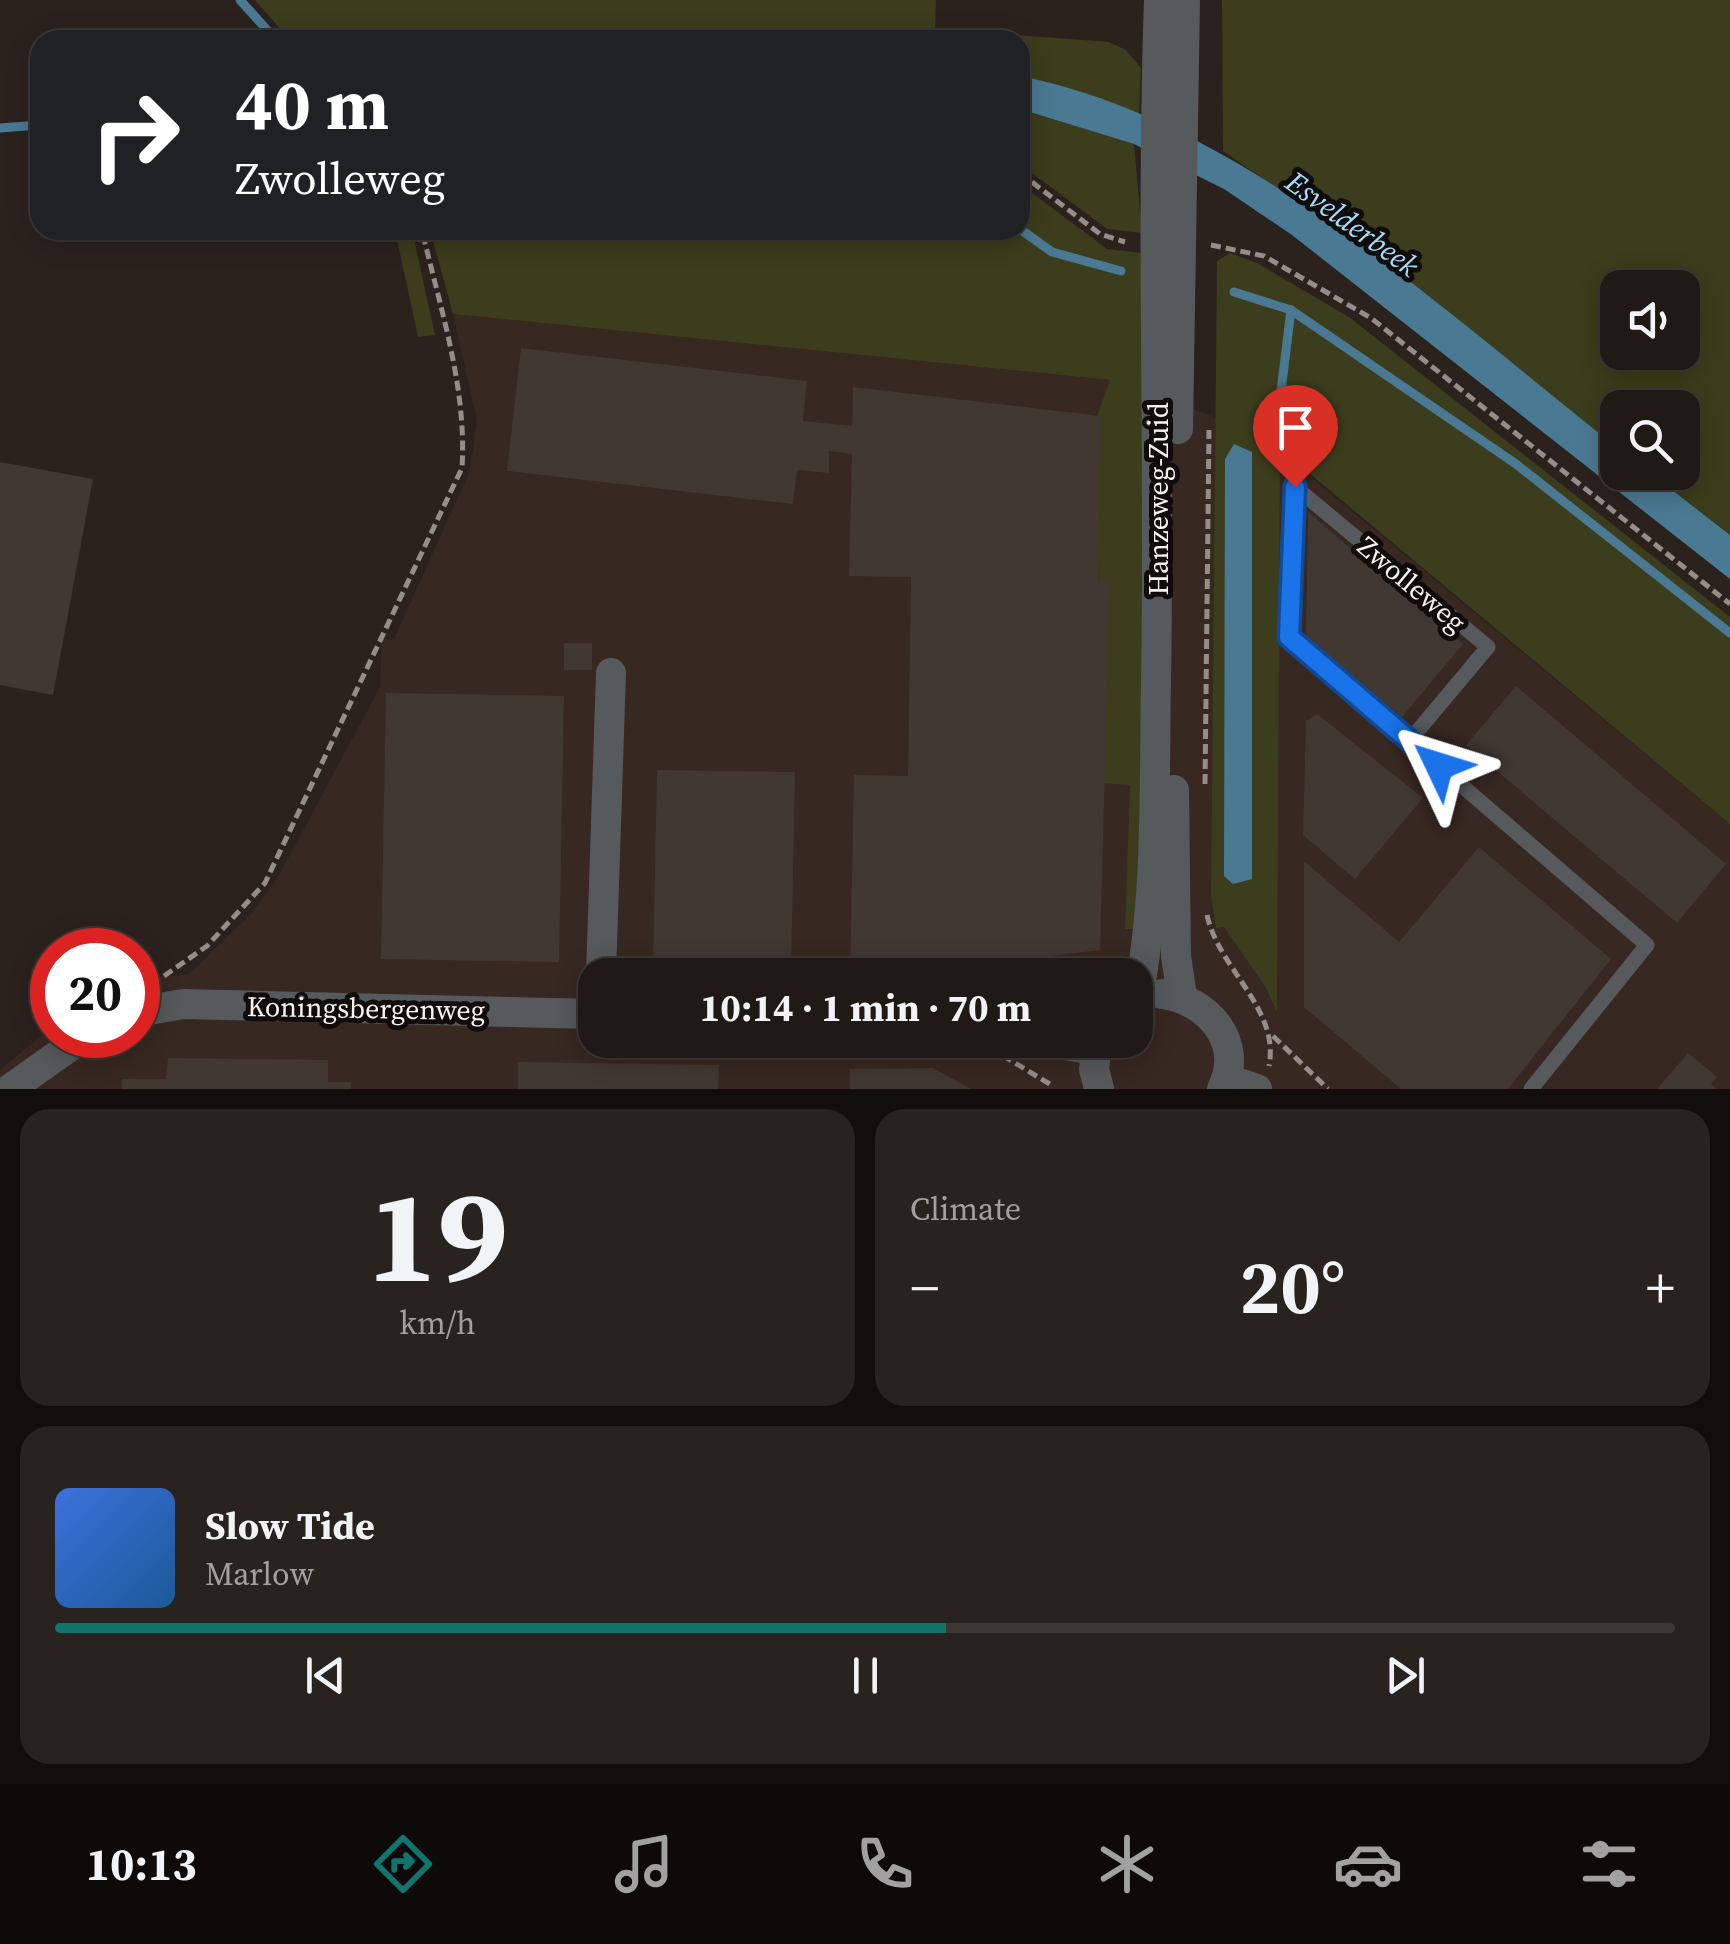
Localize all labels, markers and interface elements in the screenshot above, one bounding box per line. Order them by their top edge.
text: 40 m [235,56,389,152]
icon: right [70,70,200,200]
text: Zwolleweg [235,147,445,209]
water label: Esvelderbeek [1276,161,1428,286]
map controls [1600,270,1700,490]
button: sound [1600,270,1700,370]
pin [1253,385,1338,488]
button: search [1600,390,1700,490]
icon: arrive [1268,400,1323,455]
street label: Hanzeweg-Zuid [1139,402,1177,596]
street label: Zwolleweg [1350,527,1474,641]
position arrow [1387,714,1491,818]
speed limit sign: 20 [30,928,160,1058]
text: 10:14 · 1 min · 70 m [700,982,1031,1034]
street label: Koningsbergenweg [246,987,486,1029]
text: 19 [367,1146,508,1325]
text: Climate [910,1187,1021,1231]
text: 20° [1240,1235,1345,1338]
text: − [910,1250,939,1325]
text: + [1646,1250,1675,1325]
text: km/h [399,1301,476,1345]
text: Slow Tide [205,1500,375,1552]
text: Marlow [205,1552,314,1596]
icon: previous [298,1648,353,1703]
icon: pause [838,1648,893,1703]
icon: next [1378,1648,1433,1703]
icon: directions [368,1829,438,1899]
icon: music [609,1829,679,1899]
icon: phone [850,1829,920,1899]
icon: climate [1092,1829,1162,1899]
icon: car [1333,1829,1403,1899]
icon: filters [1574,1829,1644,1899]
text: 10:13 [86,1833,197,1895]

